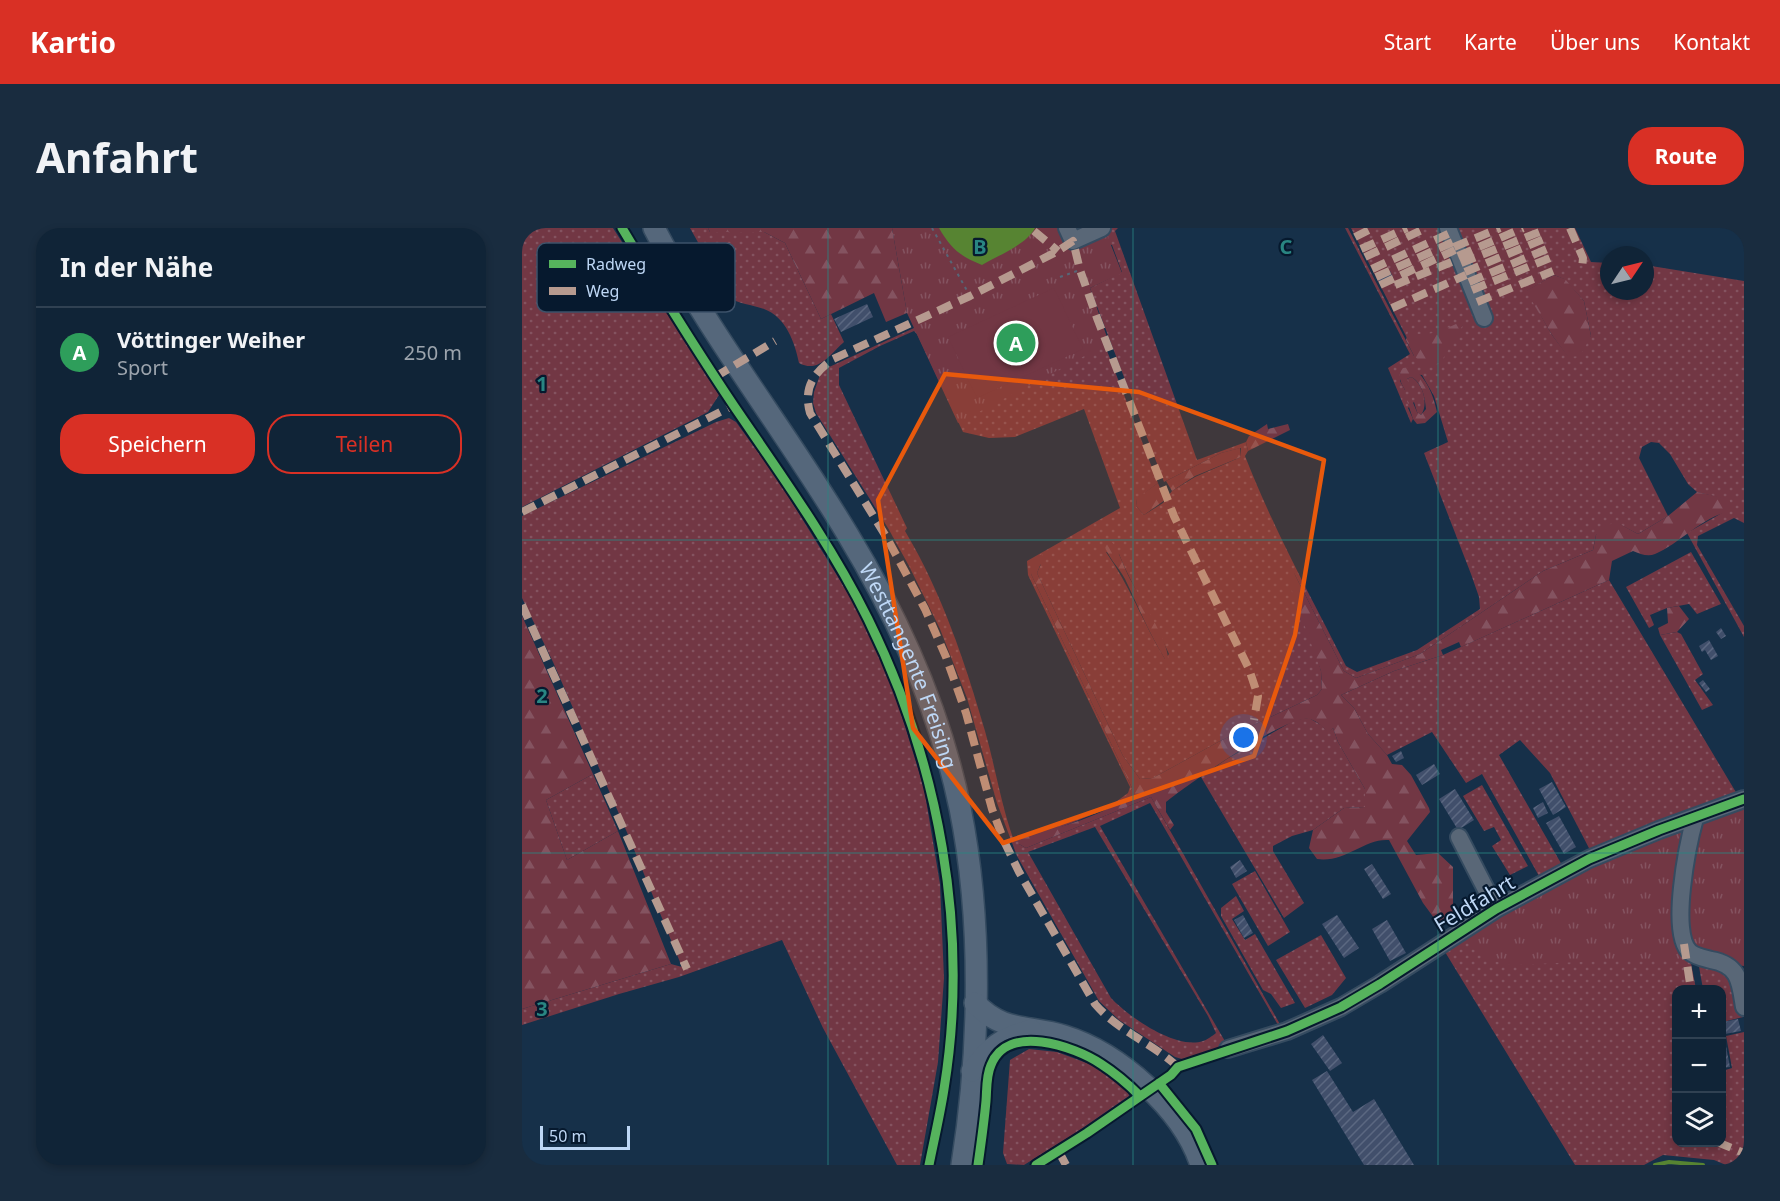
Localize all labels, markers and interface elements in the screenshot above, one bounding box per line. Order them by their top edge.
text: Kartio [30,23,116,61]
text: Start [1384,28,1431,56]
text: Karte [1464,28,1517,56]
text: Über uns [1550,28,1640,56]
text: Kontakt [1673,28,1750,56]
button: Route [1628,127,1744,185]
text: Anfahrt [36,128,198,185]
text: B [973,233,987,260]
text: C [1280,233,1293,260]
legend [537,243,735,312]
north arrow [1600,246,1654,300]
text: In der Nähe [60,249,213,285]
text: Radweg [586,253,646,275]
text: Weg [586,280,619,302]
pin: A [996,320,1036,366]
text: Vöttinger Weiher [117,324,305,354]
text: A [73,339,86,366]
text: 250 m [404,339,462,366]
text: Sport [117,354,168,381]
text: 1 [536,370,548,397]
button: Speichern [60,414,255,474]
button: Teilen [267,414,462,474]
street label: Westtangente Freising [853,557,964,772]
text: 2 [536,682,548,709]
your location [1229,723,1258,752]
street label: Feldfahrt [1429,868,1520,938]
map controls [1672,985,1726,1147]
button: + [1672,985,1726,1039]
text: 3 [536,995,548,1022]
button: − [1672,1039,1726,1093]
button: layers [1672,1093,1726,1147]
scale bar [540,1123,630,1150]
text: 50 m [549,1125,586,1147]

